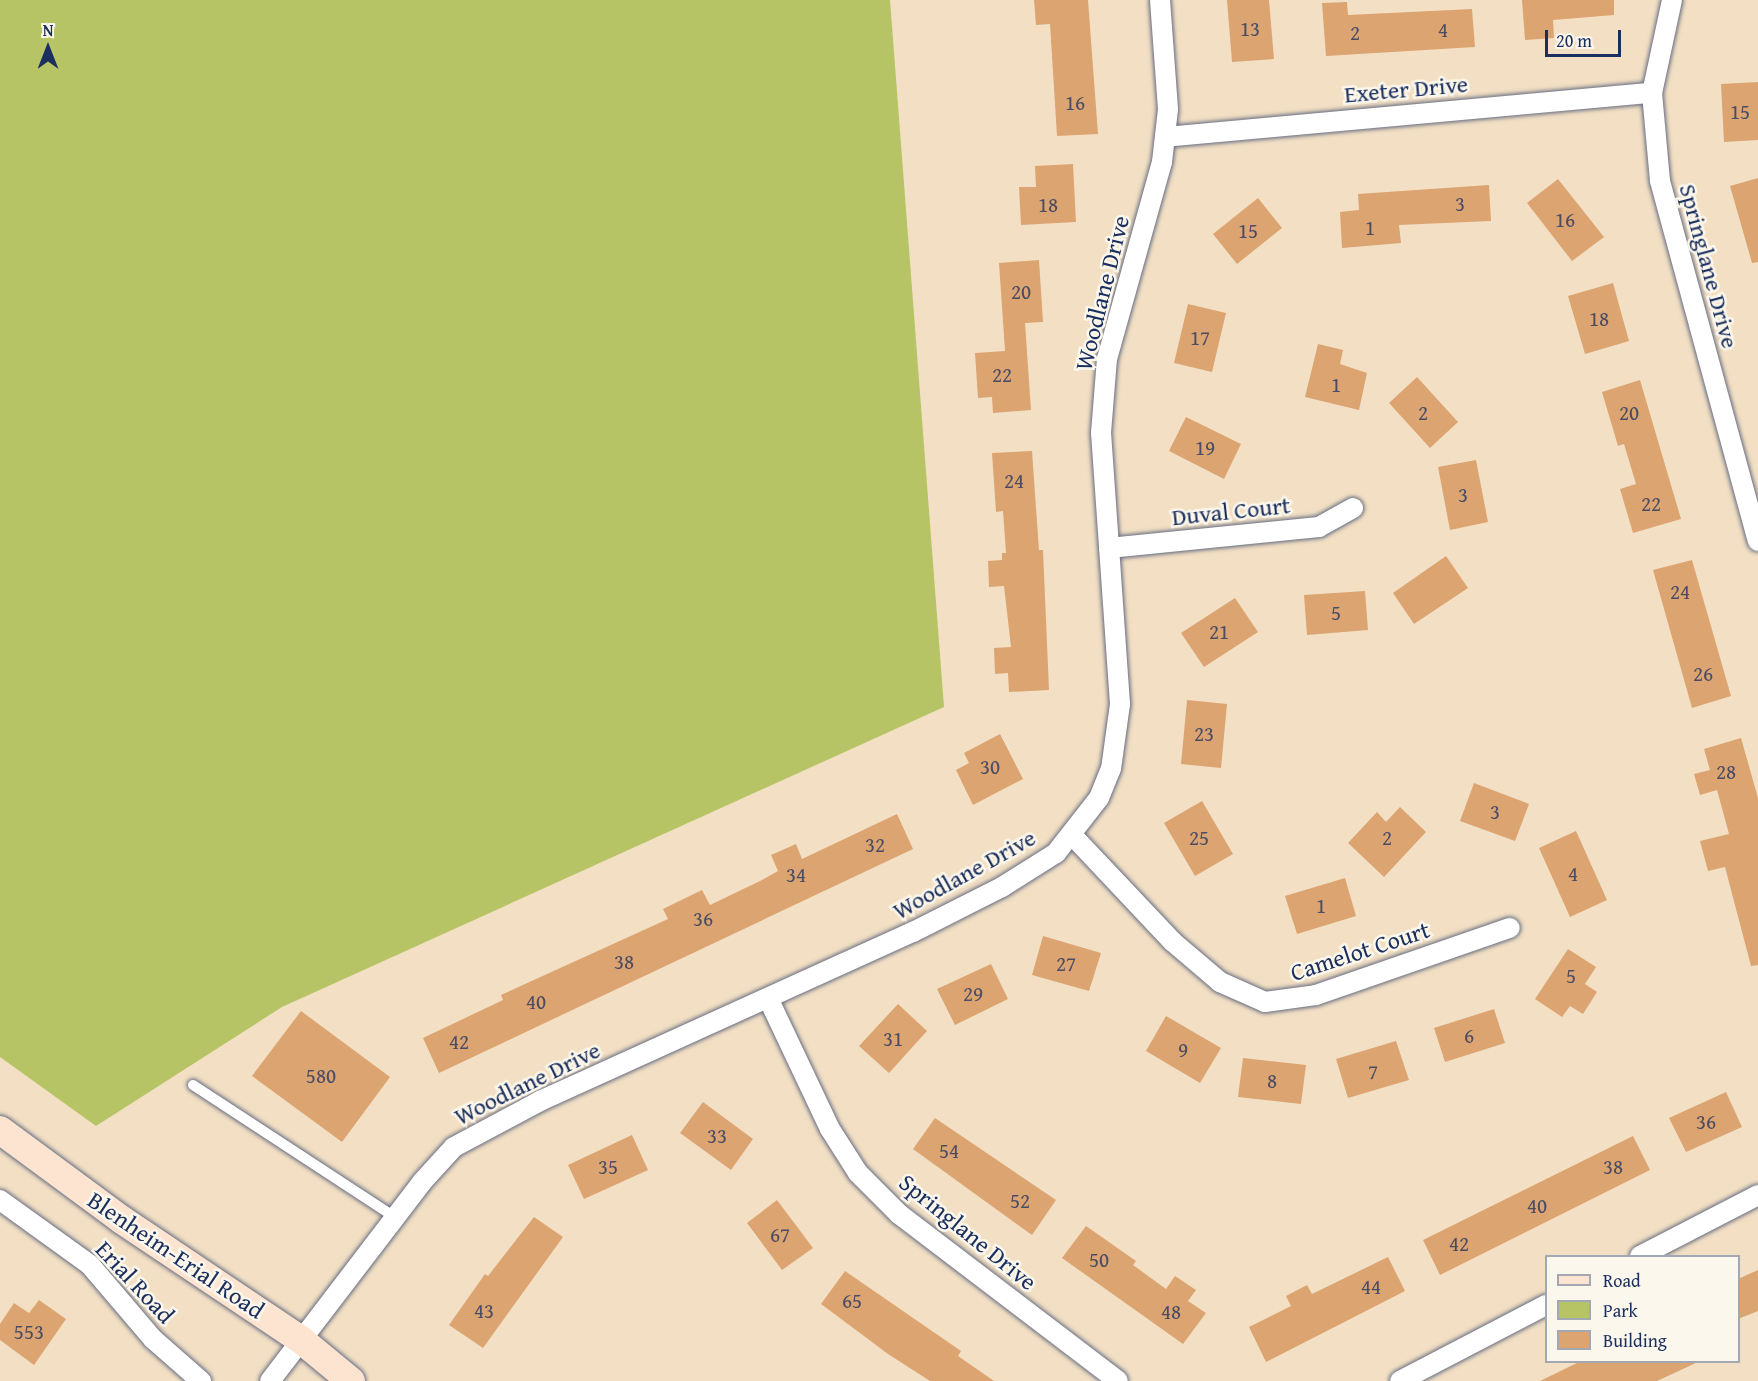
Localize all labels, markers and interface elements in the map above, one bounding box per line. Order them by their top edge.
house number: 13 [1240,16,1260,42]
house number: 4 [1438,17,1448,43]
north arrow [18,18,78,78]
text: N [43,18,53,42]
scale bar [1548,18,1624,56]
house number: 2 [1350,20,1360,46]
text: 20 m [1556,27,1592,54]
street label: Exeter Drive [1343,69,1469,109]
house number: 16 [1065,90,1085,116]
house number: 15 [1730,99,1750,125]
street label: Springlane Drive [1673,181,1745,351]
house number: 3 [1455,191,1465,217]
house number: 18 [1038,192,1058,218]
house number: 16 [1555,207,1575,233]
street label: Woodlane Drive [1069,213,1135,373]
house number: 1 [1365,215,1375,241]
house number: 15 [1238,218,1258,244]
house number: 20 [1011,279,1031,305]
house number: 18 [1589,306,1609,332]
house number: 17 [1190,325,1210,351]
house number: 22 [992,362,1012,388]
house number: 1 [1331,372,1341,398]
house number: 2 [1418,400,1428,426]
house number: 20 [1619,400,1639,426]
house number: 19 [1195,435,1215,461]
house number: 24 [1004,468,1024,494]
house number: 3 [1458,482,1468,508]
street label: Duval Court [1170,490,1292,532]
house number: 22 [1641,491,1661,517]
house number: 24 [1670,579,1690,605]
house number: 5 [1331,600,1341,626]
house number: 21 [1209,619,1229,645]
house number: 26 [1693,661,1713,687]
house number: 23 [1194,721,1214,747]
house number: 30 [980,754,1000,780]
house number: 28 [1716,759,1736,785]
house number: 3 [1490,799,1500,825]
street label: Woodlane Drive [888,823,1040,925]
house number: 25 [1189,825,1209,851]
house number: 2 [1382,825,1392,851]
house number: 32 [865,832,885,858]
house number: 4 [1568,861,1578,887]
house number: 34 [786,862,806,888]
house number: 1 [1316,893,1326,919]
house number: 36 [693,906,713,932]
street label: Camelot Court [1287,915,1433,987]
house number: 38 [614,949,634,975]
house number: 27 [1056,951,1076,977]
house number: 5 [1566,963,1576,989]
house number: 29 [963,981,983,1007]
house number: 40 [526,989,546,1015]
house number: 6 [1464,1023,1474,1049]
house number: 31 [883,1026,903,1052]
house number: 42 [449,1029,469,1055]
street label: Woodlane Drive [449,1035,605,1131]
house number: 9 [1178,1037,1188,1063]
house number: 7 [1368,1059,1378,1085]
house number: 580 [306,1063,336,1089]
house number: 8 [1267,1068,1277,1094]
house number: 36 [1696,1109,1716,1135]
house number: 33 [707,1123,727,1149]
house number: 54 [939,1138,959,1164]
house number: 35 [598,1154,618,1180]
house number: 38 [1603,1154,1623,1180]
street label: Springlane Drive [893,1168,1043,1296]
street label: Blenheim-Erial Road [82,1185,270,1325]
house number: 52 [1010,1188,1030,1214]
house number: 40 [1527,1193,1547,1219]
house number: 67 [770,1222,790,1248]
house number: 42 [1449,1231,1469,1257]
street label: Erial Road [90,1235,180,1329]
house number: 50 [1089,1247,1109,1273]
legend [1545,1255,1740,1363]
text: Road [1603,1267,1641,1294]
house number: 44 [1361,1274,1381,1300]
house number: 65 [842,1288,862,1314]
text: Park [1603,1297,1638,1324]
house number: 43 [474,1298,494,1324]
house number: 48 [1161,1299,1181,1325]
house number: 553 [14,1319,44,1345]
text: Building [1603,1327,1667,1354]

